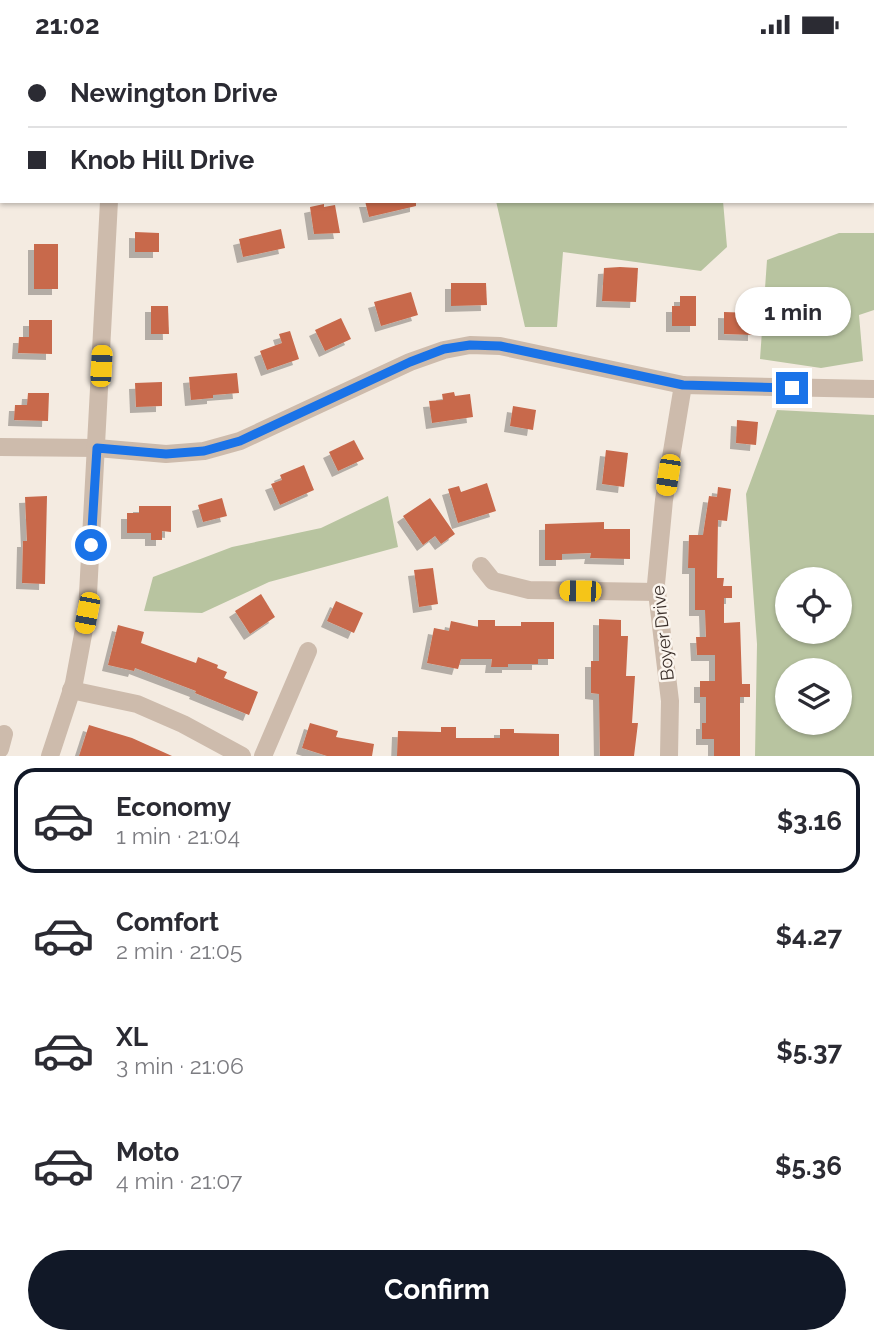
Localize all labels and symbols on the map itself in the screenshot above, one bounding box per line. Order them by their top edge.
callout: 1 min [734,287,850,335]
car [90,344,113,388]
route end [776,372,808,404]
car [655,453,682,497]
route start [75,529,107,561]
car [559,580,602,602]
street label: Boyer Drive [647,584,678,682]
car [73,590,102,636]

